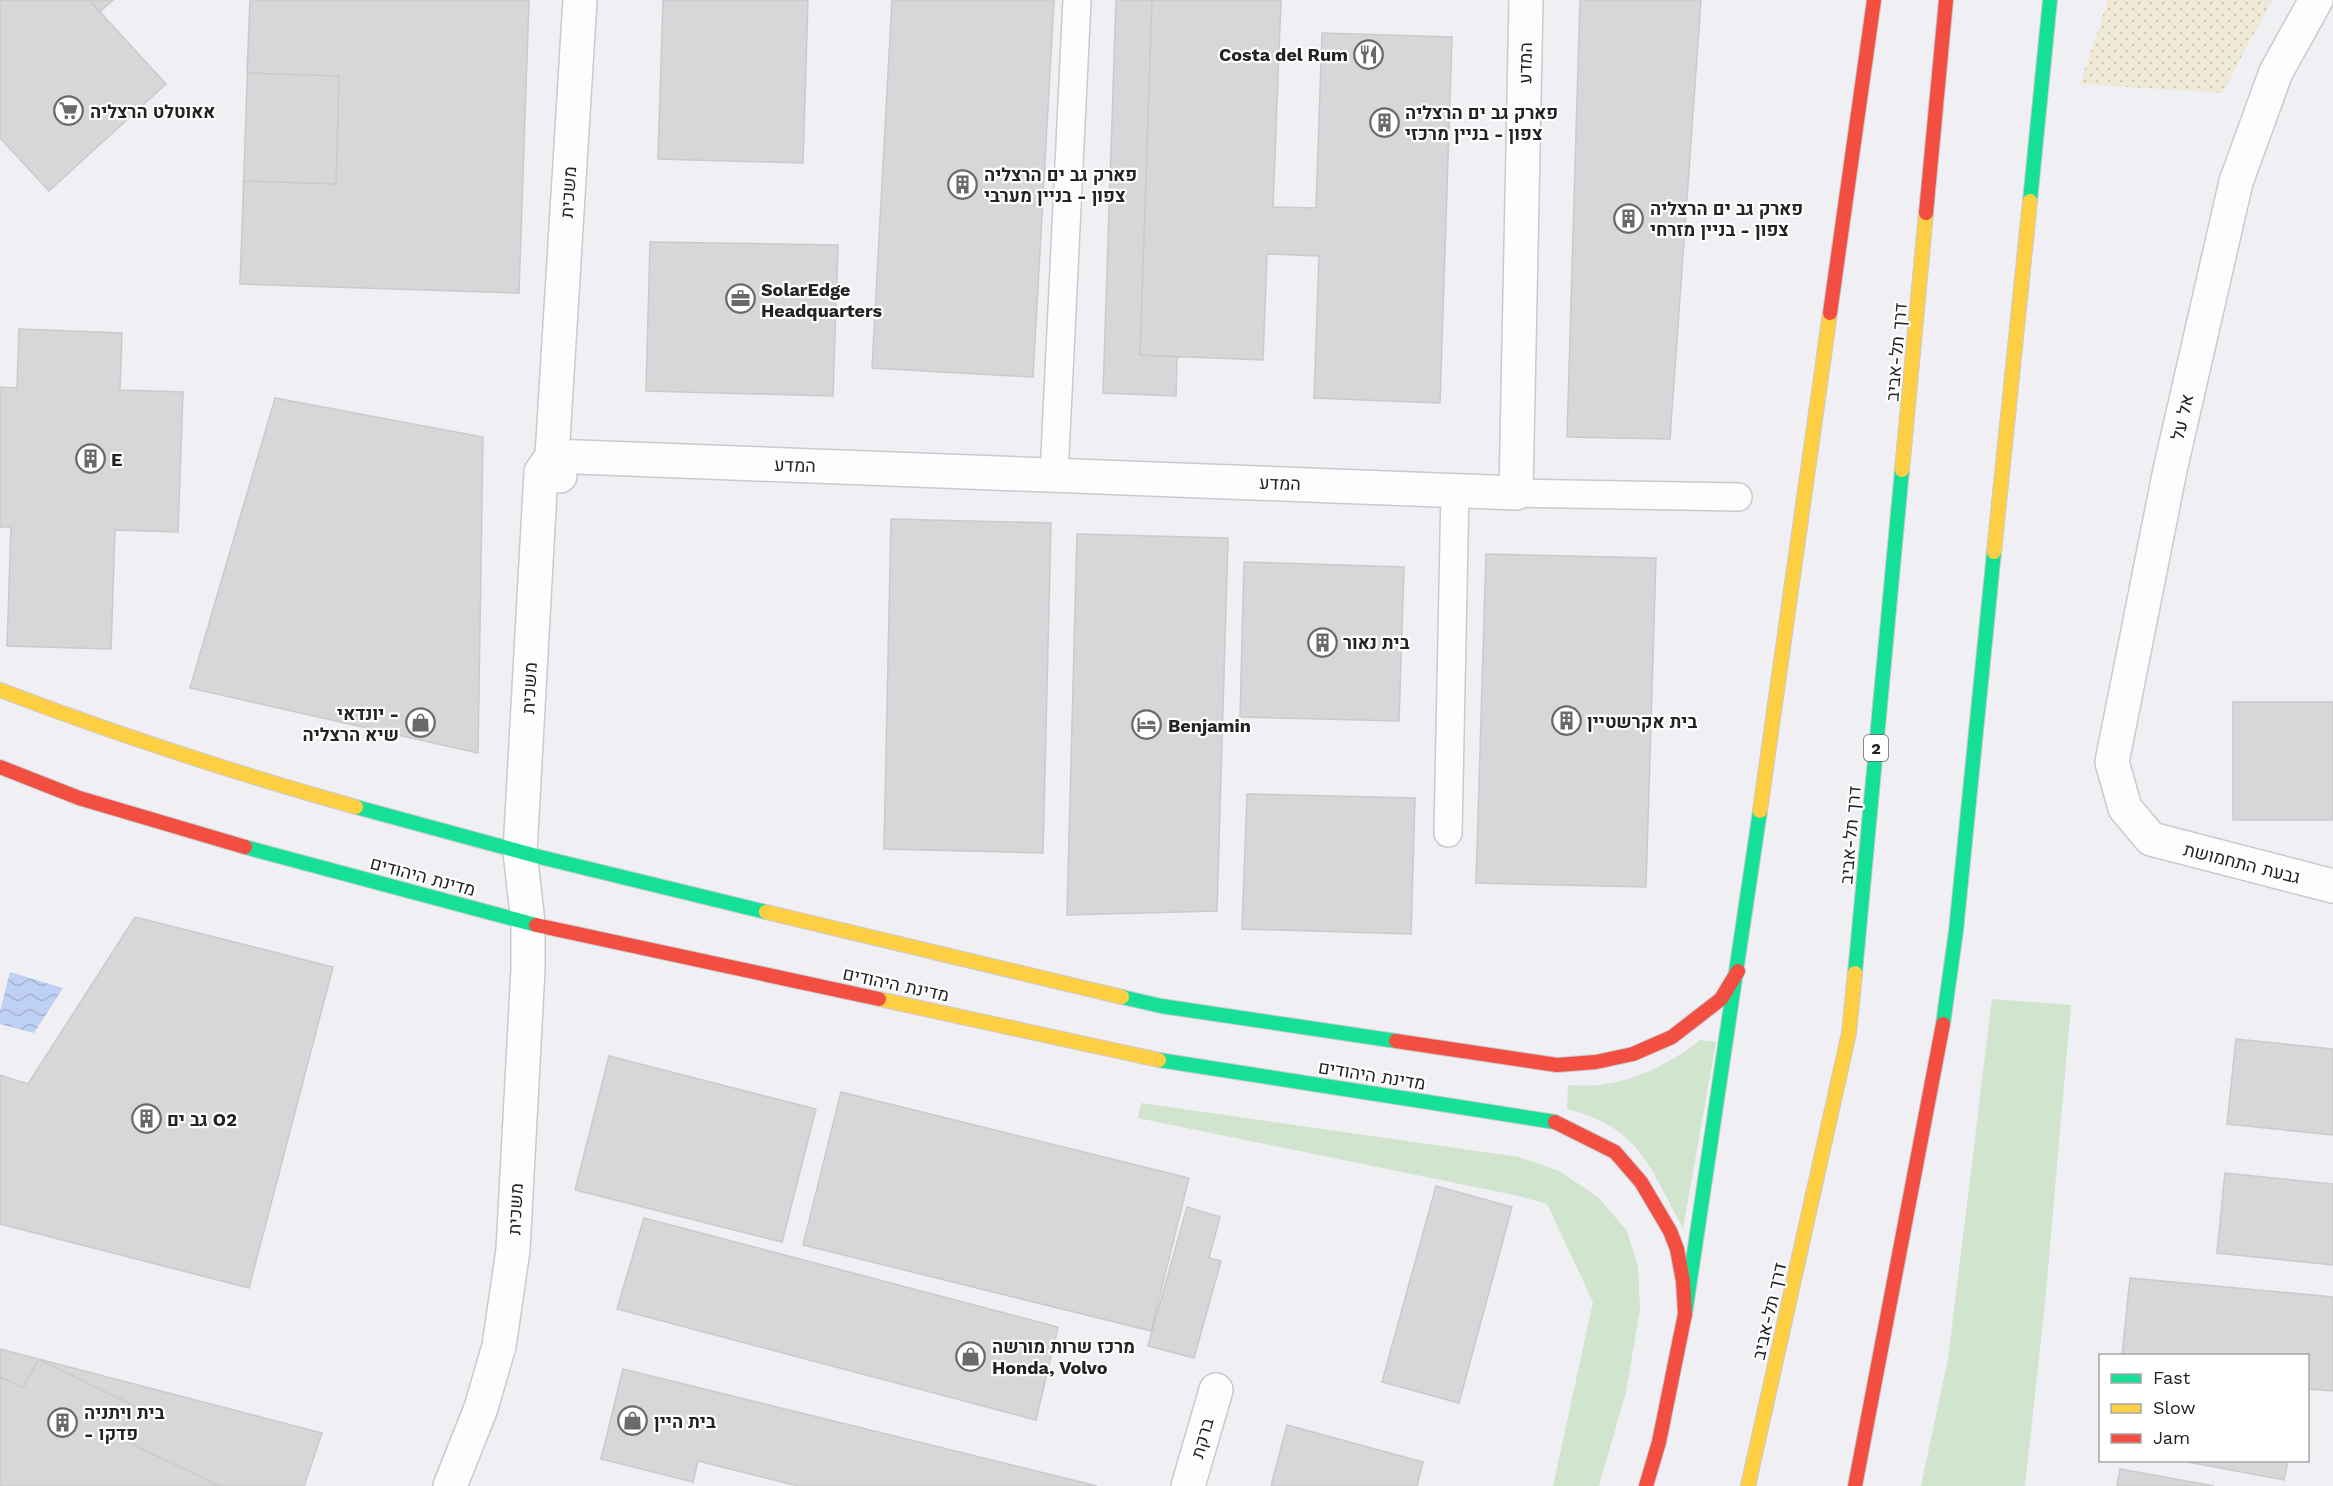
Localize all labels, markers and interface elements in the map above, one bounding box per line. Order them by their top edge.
restaurant icon: Costa del Rum [1353,38,1385,70]
street label: המדע [1514,42,1536,84]
place label: Costa del Rum [1219,44,1348,65]
supermarket icon: אאוטלט הרצליה [53,95,85,127]
place label: אאוטלט הרצליה [90,101,215,122]
place label: פארק גב ים הרצליה צפון - בניין מרכזי [1405,102,1558,144]
building icon: פארק גב ים הרצליה צפון - בניין מרכזי [1368,106,1400,138]
place label: פארק גב ים הרצליה צפון - בניין מערבי [984,164,1137,206]
street label: משכית [556,165,580,219]
building icon: פארק גב ים הרצליה צפון - בניין מערבי [947,168,979,200]
place label: פארק גב ים הרצליה צפון - בניין מזרחי [1650,198,1803,240]
building icon: פארק גב ים הרצליה צפון - בניין מזרחי [1613,202,1645,234]
place label: SolarEdge Headquarters [761,279,883,321]
office icon: SolarEdge Headquarters [724,283,756,315]
street label: דרך תל-אביב [1881,302,1911,402]
street label: אל על [2167,392,2197,442]
building icon: E [74,443,106,475]
place label: E [111,449,122,470]
street label: המדע [774,454,816,476]
street label: המדע [1259,472,1301,494]
building icon: בית נאור [1306,626,1338,658]
place label: בית נאור [1343,632,1410,653]
street label: משכית [517,661,541,715]
place label: יונדאי - שיא הרצליה [303,703,399,745]
building icon: בית אקרשטיין [1550,705,1582,737]
shop icon: יונדאי - שיא הרצליה [404,707,436,739]
hotel icon: Benjamin [1131,709,1163,741]
place label: בית אקרשטיין [1587,711,1697,732]
place label: Benjamin [1168,715,1251,736]
road number: 2 [1864,735,1888,761]
street label: דרך תל-אביב [1835,785,1865,885]
street label: גבעת התחמושת [2182,838,2302,888]
street label: מדינת היהודים [368,852,478,900]
street label: מדינת היהודים [841,962,951,1006]
street label: מדינת היהודים [1317,1056,1427,1094]
building icon: גב ים O2 [130,1103,162,1135]
place label: גב ים O2 [167,1109,237,1130]
street label: משכית [503,1182,527,1236]
street label: דרך תל-אביב [1748,1260,1790,1362]
place label: מרכז שרות מורשה Honda, Volvo [992,1336,1135,1378]
shop icon: מרכז שרות מורשה Honda, Volvo [955,1340,987,1372]
legend [2099,1354,2309,1462]
text: Fast [2153,1367,2191,1388]
text: Slow [2153,1397,2196,1418]
place label: בית ויתניה - פדקו [84,1402,165,1444]
shop icon: בית היין [617,1405,649,1437]
building icon: בית ויתניה - פדקו [47,1406,79,1438]
place label: בית היין [654,1411,716,1432]
street label: ברקת [1186,1415,1218,1460]
text: Jam [2153,1427,2190,1448]

